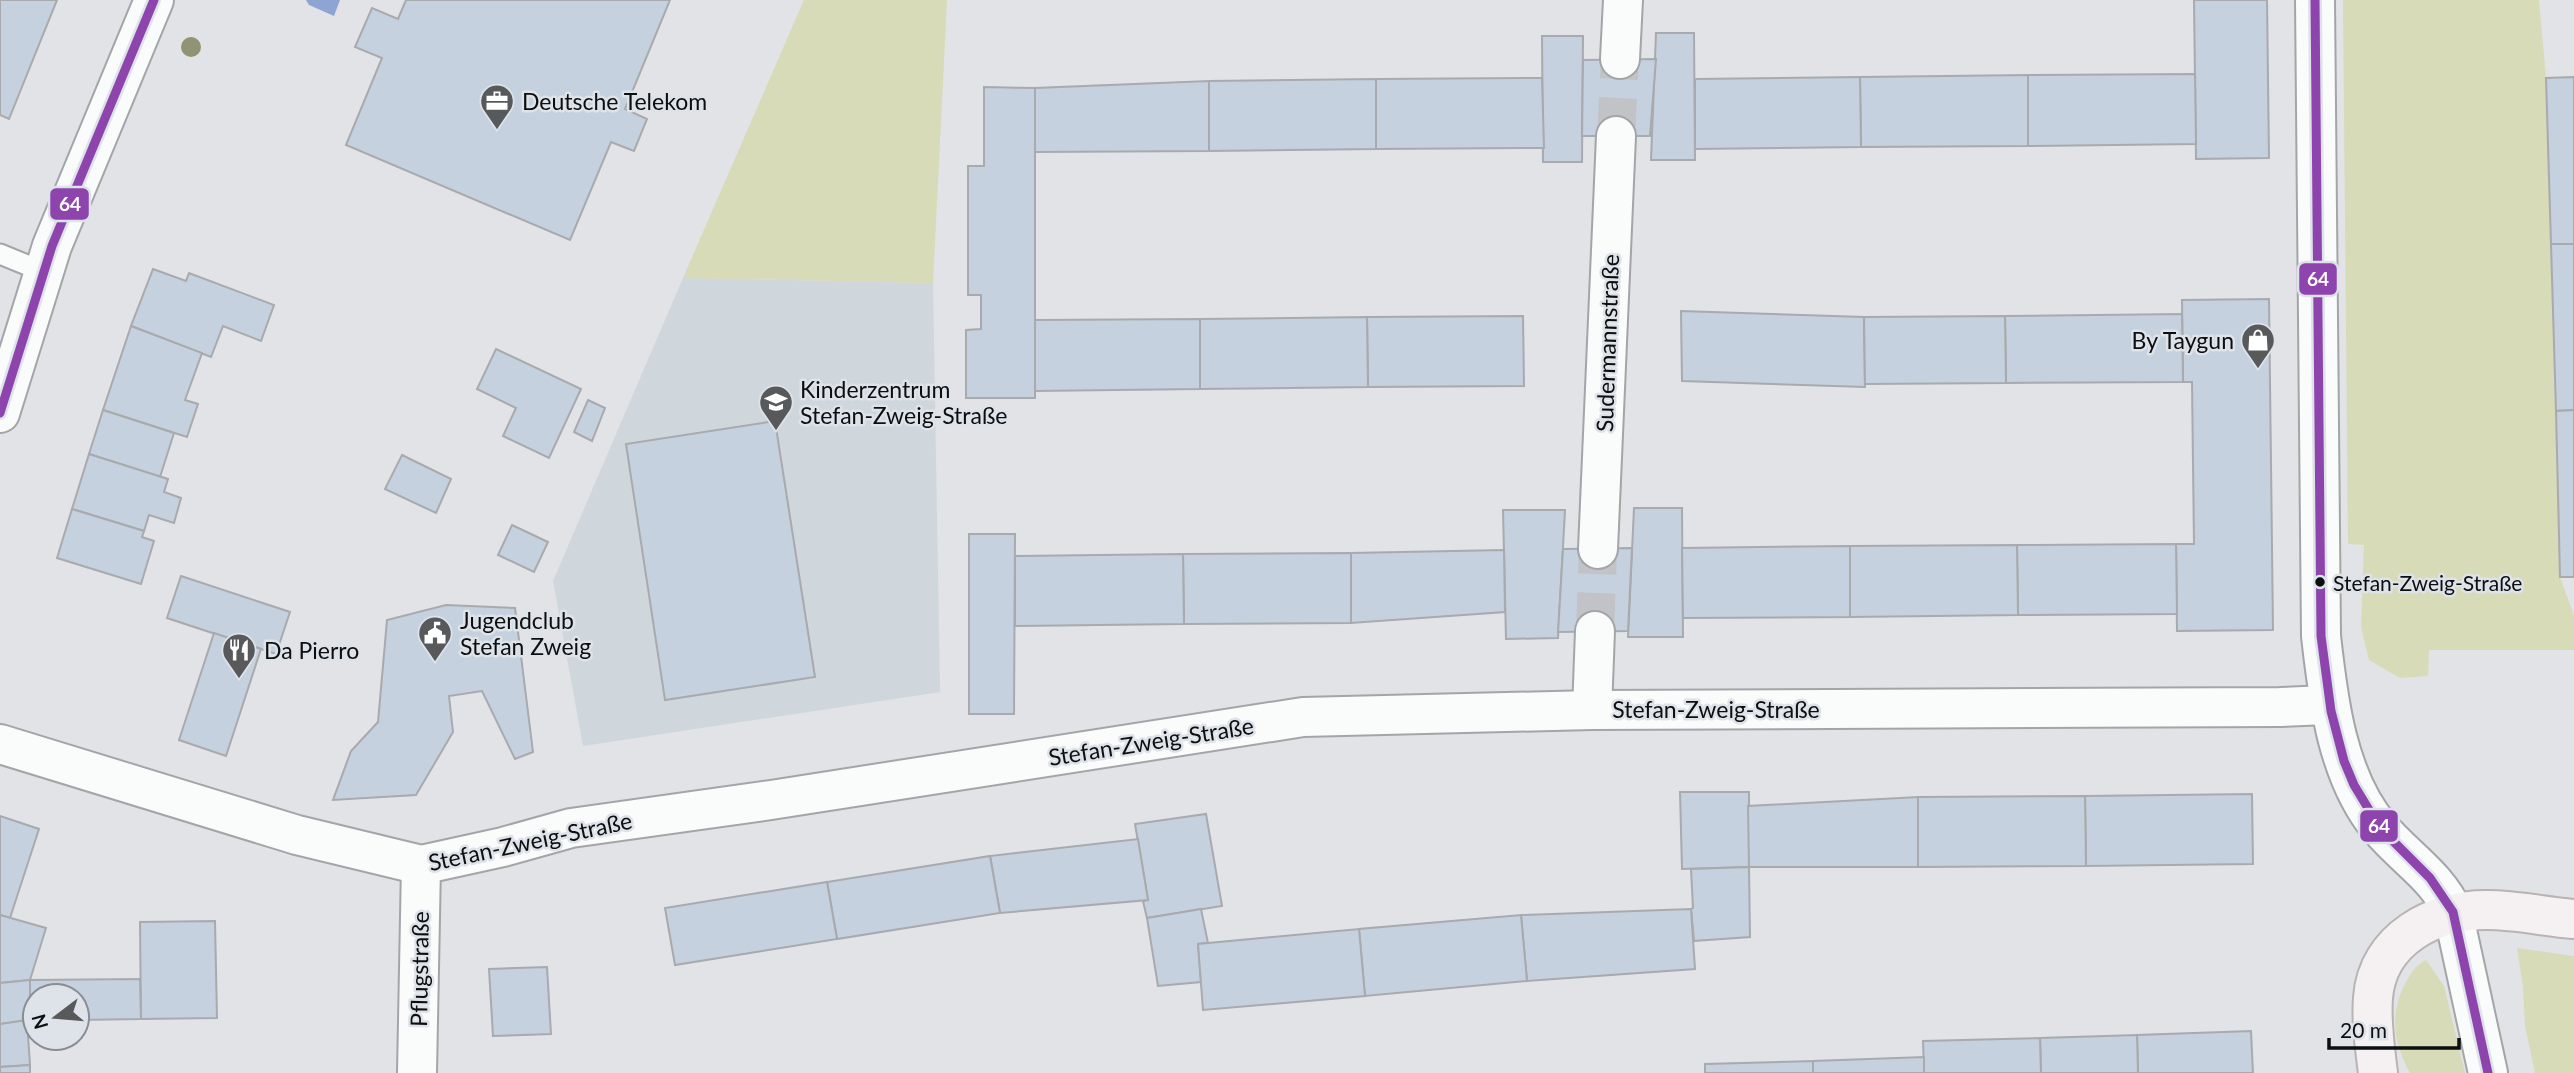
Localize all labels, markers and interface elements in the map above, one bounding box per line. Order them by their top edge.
office icon: Deutsche Telekom [478,82,516,131]
place label: Deutsche Telekom [522,87,707,115]
line badge: 64 [49,187,90,221]
text: 64 [59,192,81,215]
street label: Sudermannstraße [1590,254,1624,432]
line badge: 64 [2298,262,2338,296]
text: 64 [2307,267,2329,290]
shop icon: By Taygun [2239,321,2277,370]
place label: By Taygun [2132,326,2234,354]
place label: Kinderzentrum Stefan-Zweig-Straße [800,375,1007,429]
school or university icon: Kinderzentrum Stefan-Zweig-Straße [757,383,795,432]
place label: Stefan-Zweig-Straße [2333,570,2522,595]
marker: Stefan-Zweig-Straße [2313,575,2327,589]
place label: Jugendclub Stefan Zweig [460,606,591,660]
public building icon: Jugendclub Stefan Zweig [416,614,454,663]
restaurant icon: Da Pierro [220,631,258,680]
place label: Da Pierro [264,636,359,664]
street label: Stefan-Zweig-Straße [1612,695,1820,723]
street label: Stefan-Zweig-Straße [1046,711,1256,771]
street label: Stefan-Zweig-Straße [426,806,634,876]
line badge: 64 [2359,809,2399,843]
text: 64 [2368,814,2390,837]
street label: Pflugstraße [404,911,434,1027]
north arrow [21,982,91,1052]
scale bar [2329,1006,2458,1050]
text: N [26,1012,52,1032]
text: 20 m [2340,1017,2387,1042]

